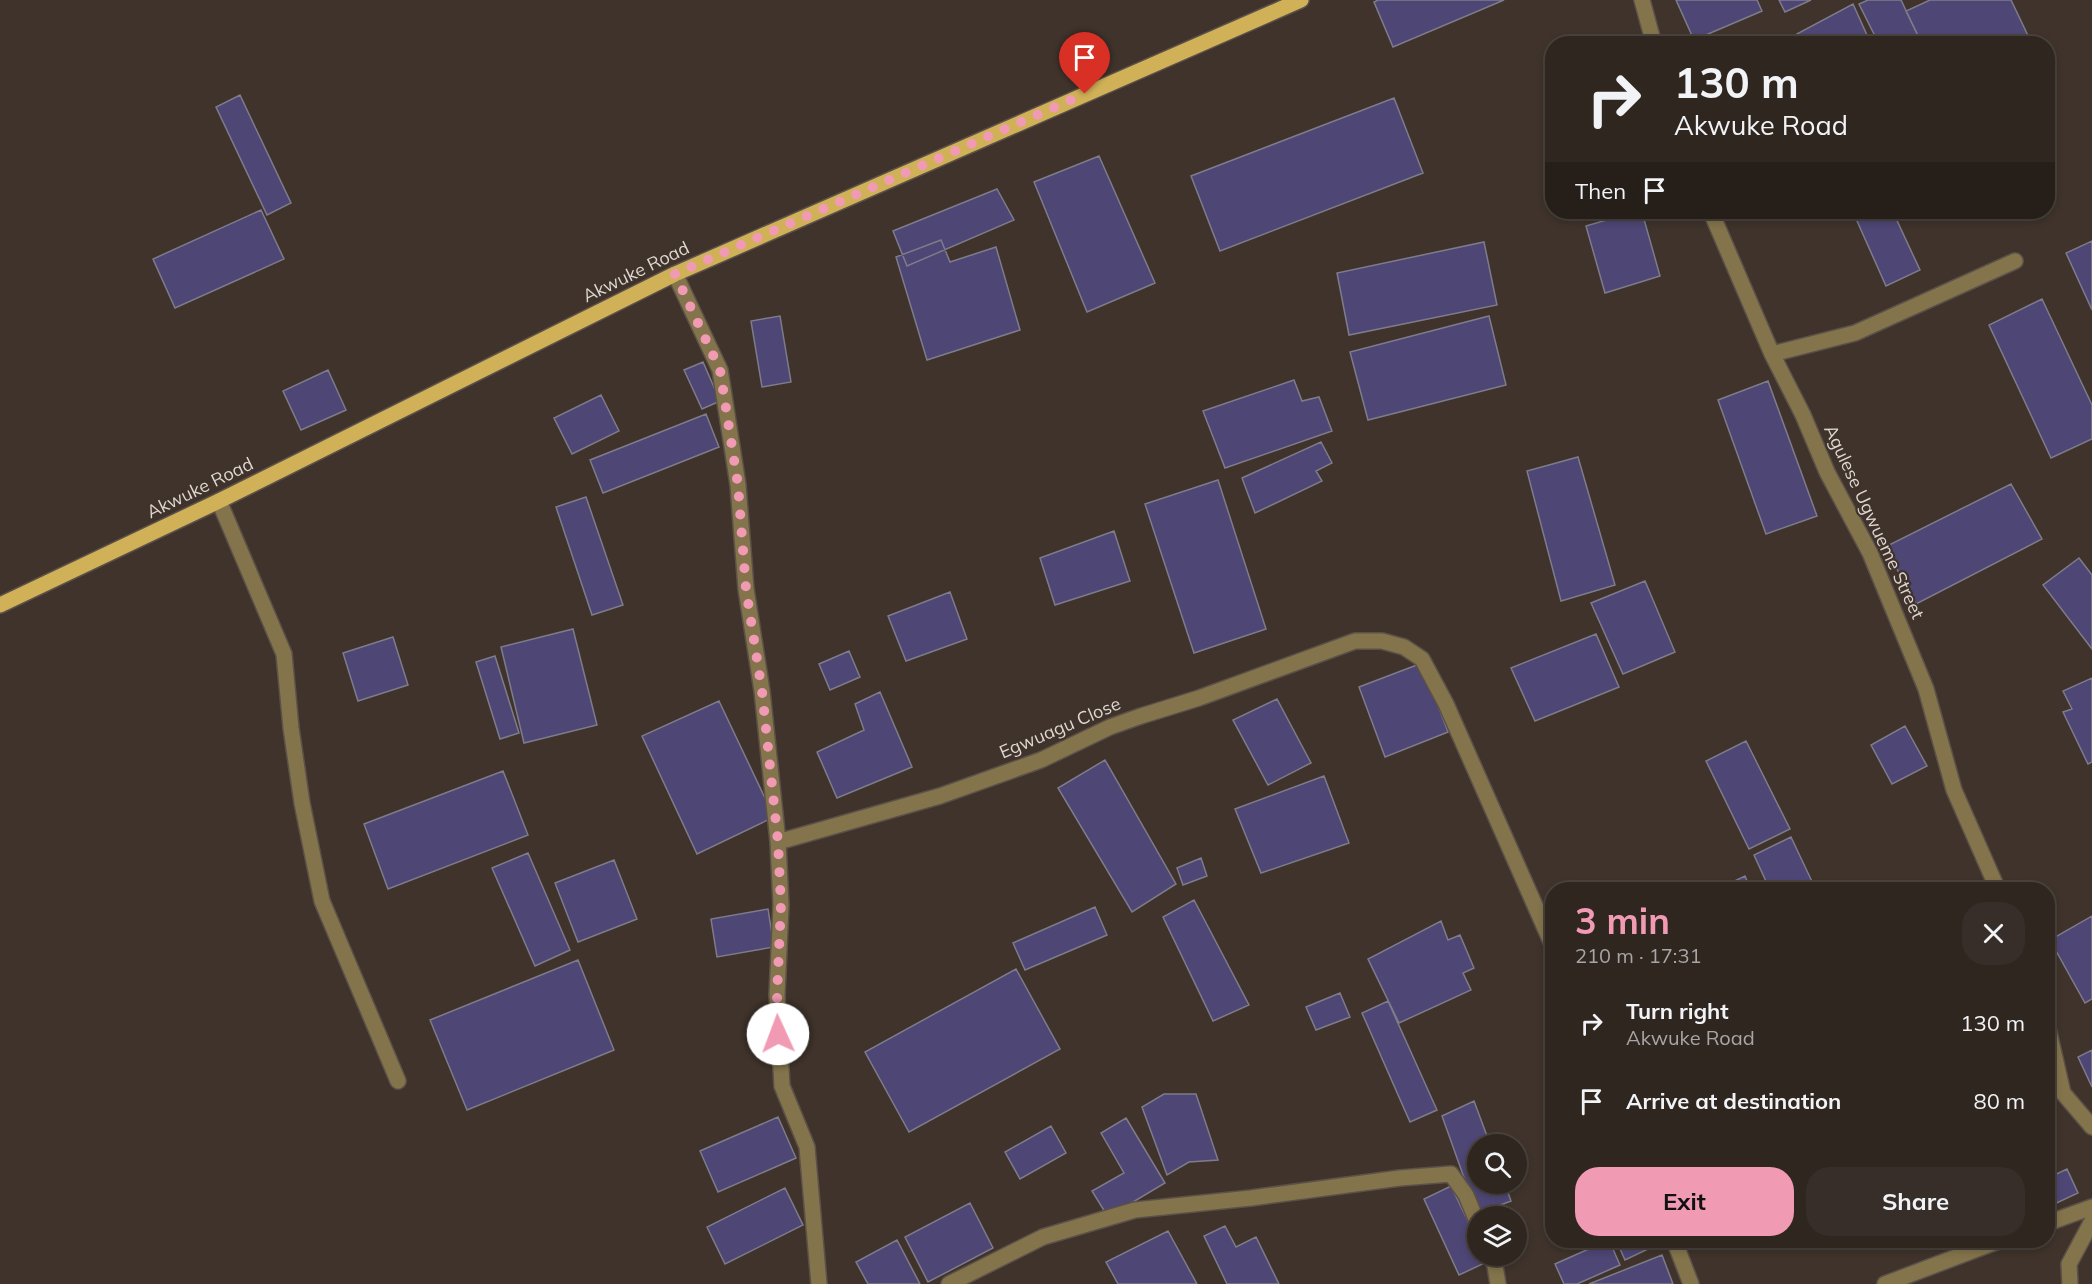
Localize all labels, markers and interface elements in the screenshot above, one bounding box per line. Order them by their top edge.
pin [1059,32,1110,94]
icon: arrive [1068,41,1101,74]
text: 130 m [1674,56,1799,109]
icon: right [1575,60,1653,138]
text: Akwuke Road [1674,108,1848,142]
icon: arrive [1638,174,1671,207]
text: Then [1575,177,1626,205]
street label: Akwuke Road [579,236,693,307]
street label: Agulese Ugwueme Street [1819,421,1930,623]
street label: Akwuke Road [143,452,257,523]
street label: Egwuagu Close [996,692,1124,763]
text: 3 min [1575,898,1670,943]
button: close [1962,902,2025,965]
text: 210 m · 17:31 [1575,943,1701,968]
text: Turn right [1626,997,1729,1025]
position arrow [746,1002,810,1066]
icon: right [1575,1007,1608,1040]
text: 130 m [1960,1009,2025,1037]
text: Akwuke Road [1626,1025,1755,1050]
icon: arrive [1575,1085,1608,1118]
text: Arrive at destination [1626,1087,1841,1115]
text: 80 m [1974,1087,2025,1115]
map controls [1467,1134,1527,1266]
button: search [1467,1134,1527,1194]
button: Exit [1575,1167,1794,1236]
button: Share [1806,1167,2025,1236]
button: layers [1467,1206,1527,1266]

